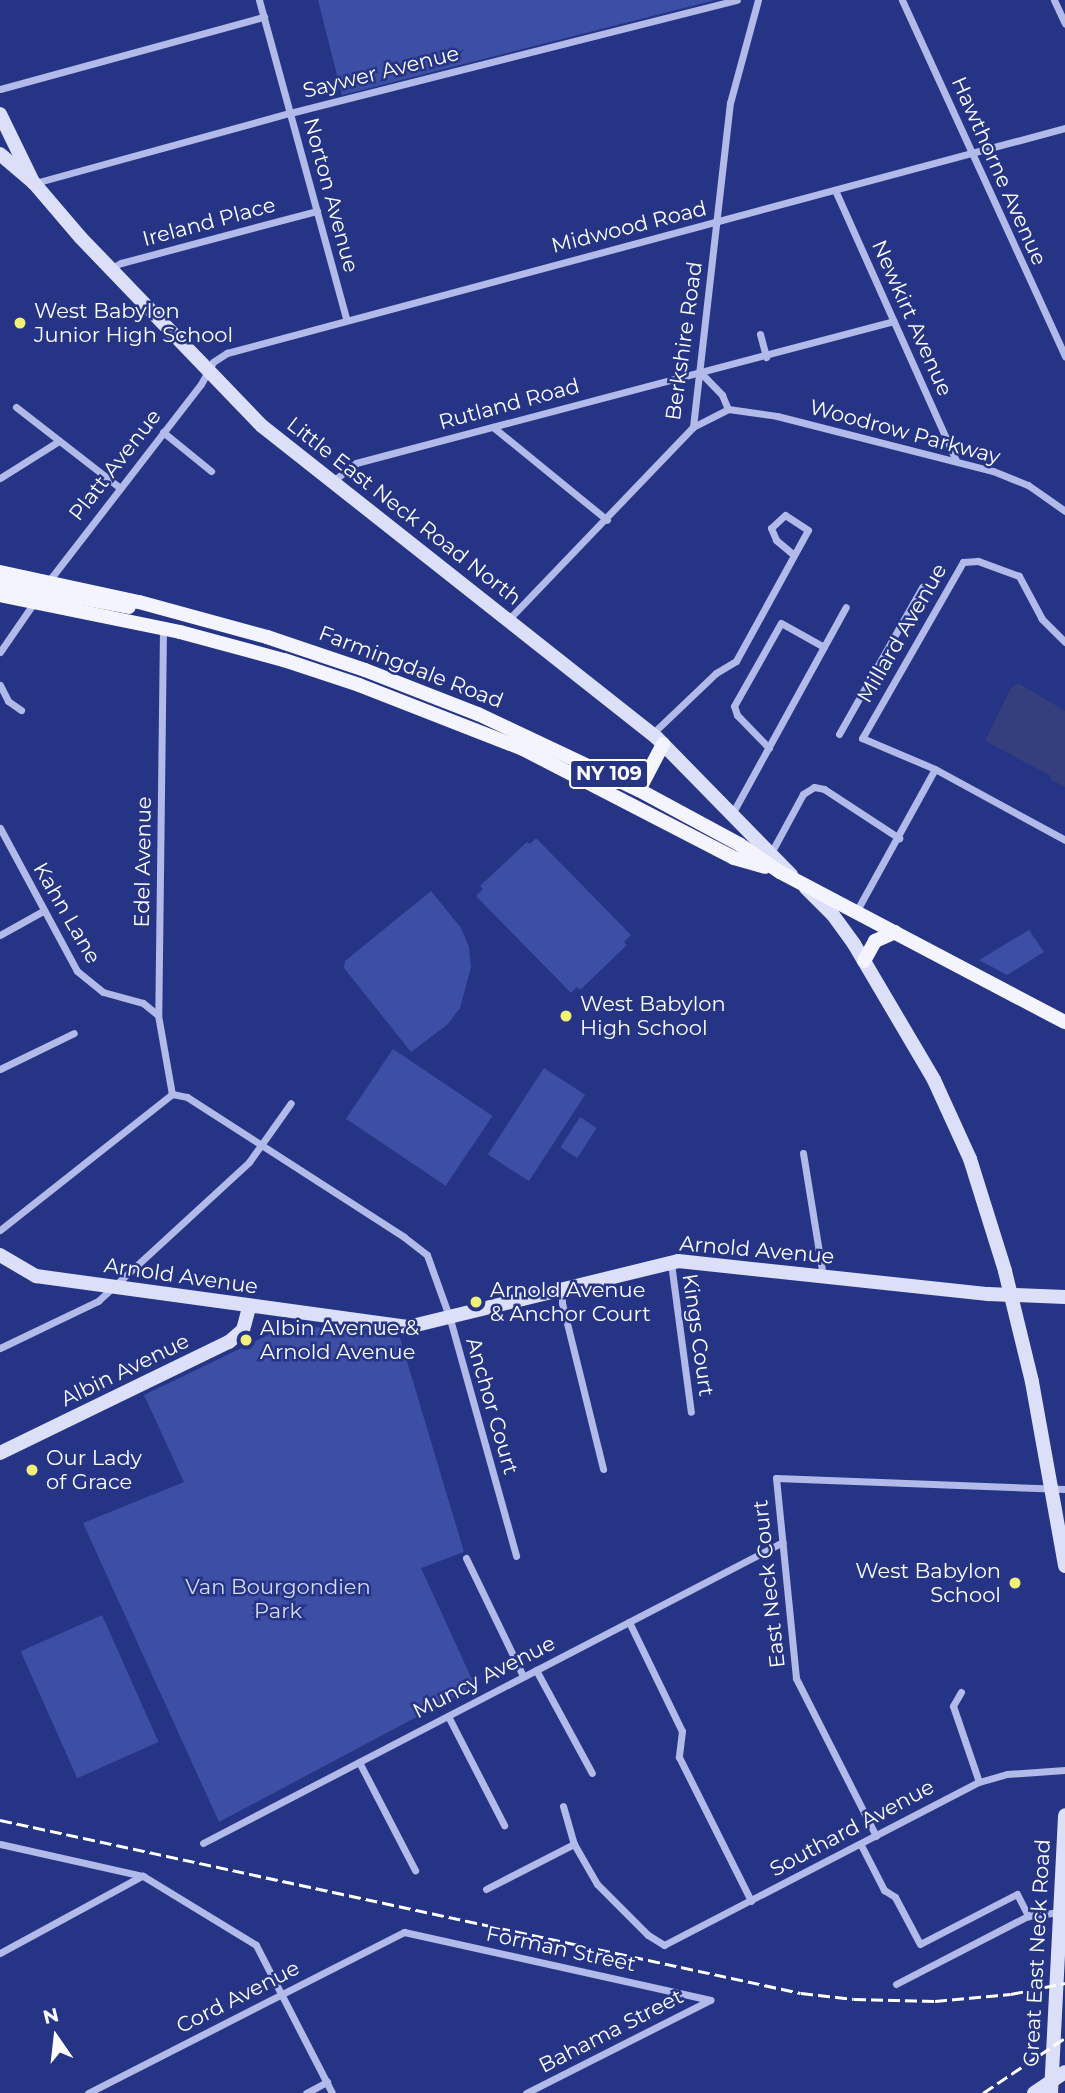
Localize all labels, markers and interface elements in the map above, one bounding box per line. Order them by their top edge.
street label: Saywer Avenue [300,40,462,104]
street label: Hawthorne Avenue [946,73,1052,269]
street label: Norton Avenue [298,115,364,275]
street label: Ireland Place [140,192,278,252]
street label: Midwood Road [549,196,709,258]
street label: Newkirt Avenue [866,236,958,400]
street label: Berkshire Road [660,260,708,422]
place label: West Babylon Junior High School [34,298,233,348]
marker: West Babylon Junior High School [12,315,28,331]
street label: Rutland Road [436,373,582,435]
street label: Woodrow Parkway [807,394,1003,470]
street label: Platt Avenue [64,404,166,526]
street label: Little East Neck Road North [282,412,526,610]
street label: Millard Avenue [852,559,952,707]
street label: Farmingdale Road [315,620,507,714]
road number: NY 109 [569,758,649,790]
street label: Edel Avenue [129,796,157,928]
street label: Kahn Lane [28,858,106,968]
place label: West Babylon High School [580,991,726,1041]
marker: West Babylon High School [558,1008,574,1024]
street label: Arnold Avenue [679,1231,835,1269]
street label: Arnold Avenue [102,1253,260,1299]
street label: Kings Court [677,1272,719,1398]
place label: Arnold Avenue & Anchor Court [490,1277,651,1327]
marker: Arnold Avenue & Anchor Court [468,1294,484,1310]
place label: Albin Avenue & Arnold Avenue [260,1315,419,1365]
street label: Albin Avenue [57,1328,193,1412]
marker: Albin Avenue & Arnold Avenue [238,1332,254,1348]
street label: Anchor Court [460,1335,524,1477]
place label: Our Lady of Grace [46,1445,142,1495]
marker: Our Lady of Grace [24,1462,40,1478]
street label: East Neck Court [748,1499,790,1669]
place label: West Babylon School [855,1558,1001,1608]
park label: Van Bourgondien Park [185,1574,371,1624]
marker: West Babylon School [1007,1575,1023,1591]
street label: Muncy Avenue [409,1630,559,1724]
street label: Southard Avenue [766,1774,938,1882]
street label: Great East Neck Road [1018,1838,1056,2068]
street label: Forman Street [484,1921,638,1977]
street label: Cord Avenue [172,1955,304,2039]
street label: Bahama Street [535,1984,687,2078]
north arrow [21,2002,91,2072]
text: N [41,2003,61,2029]

